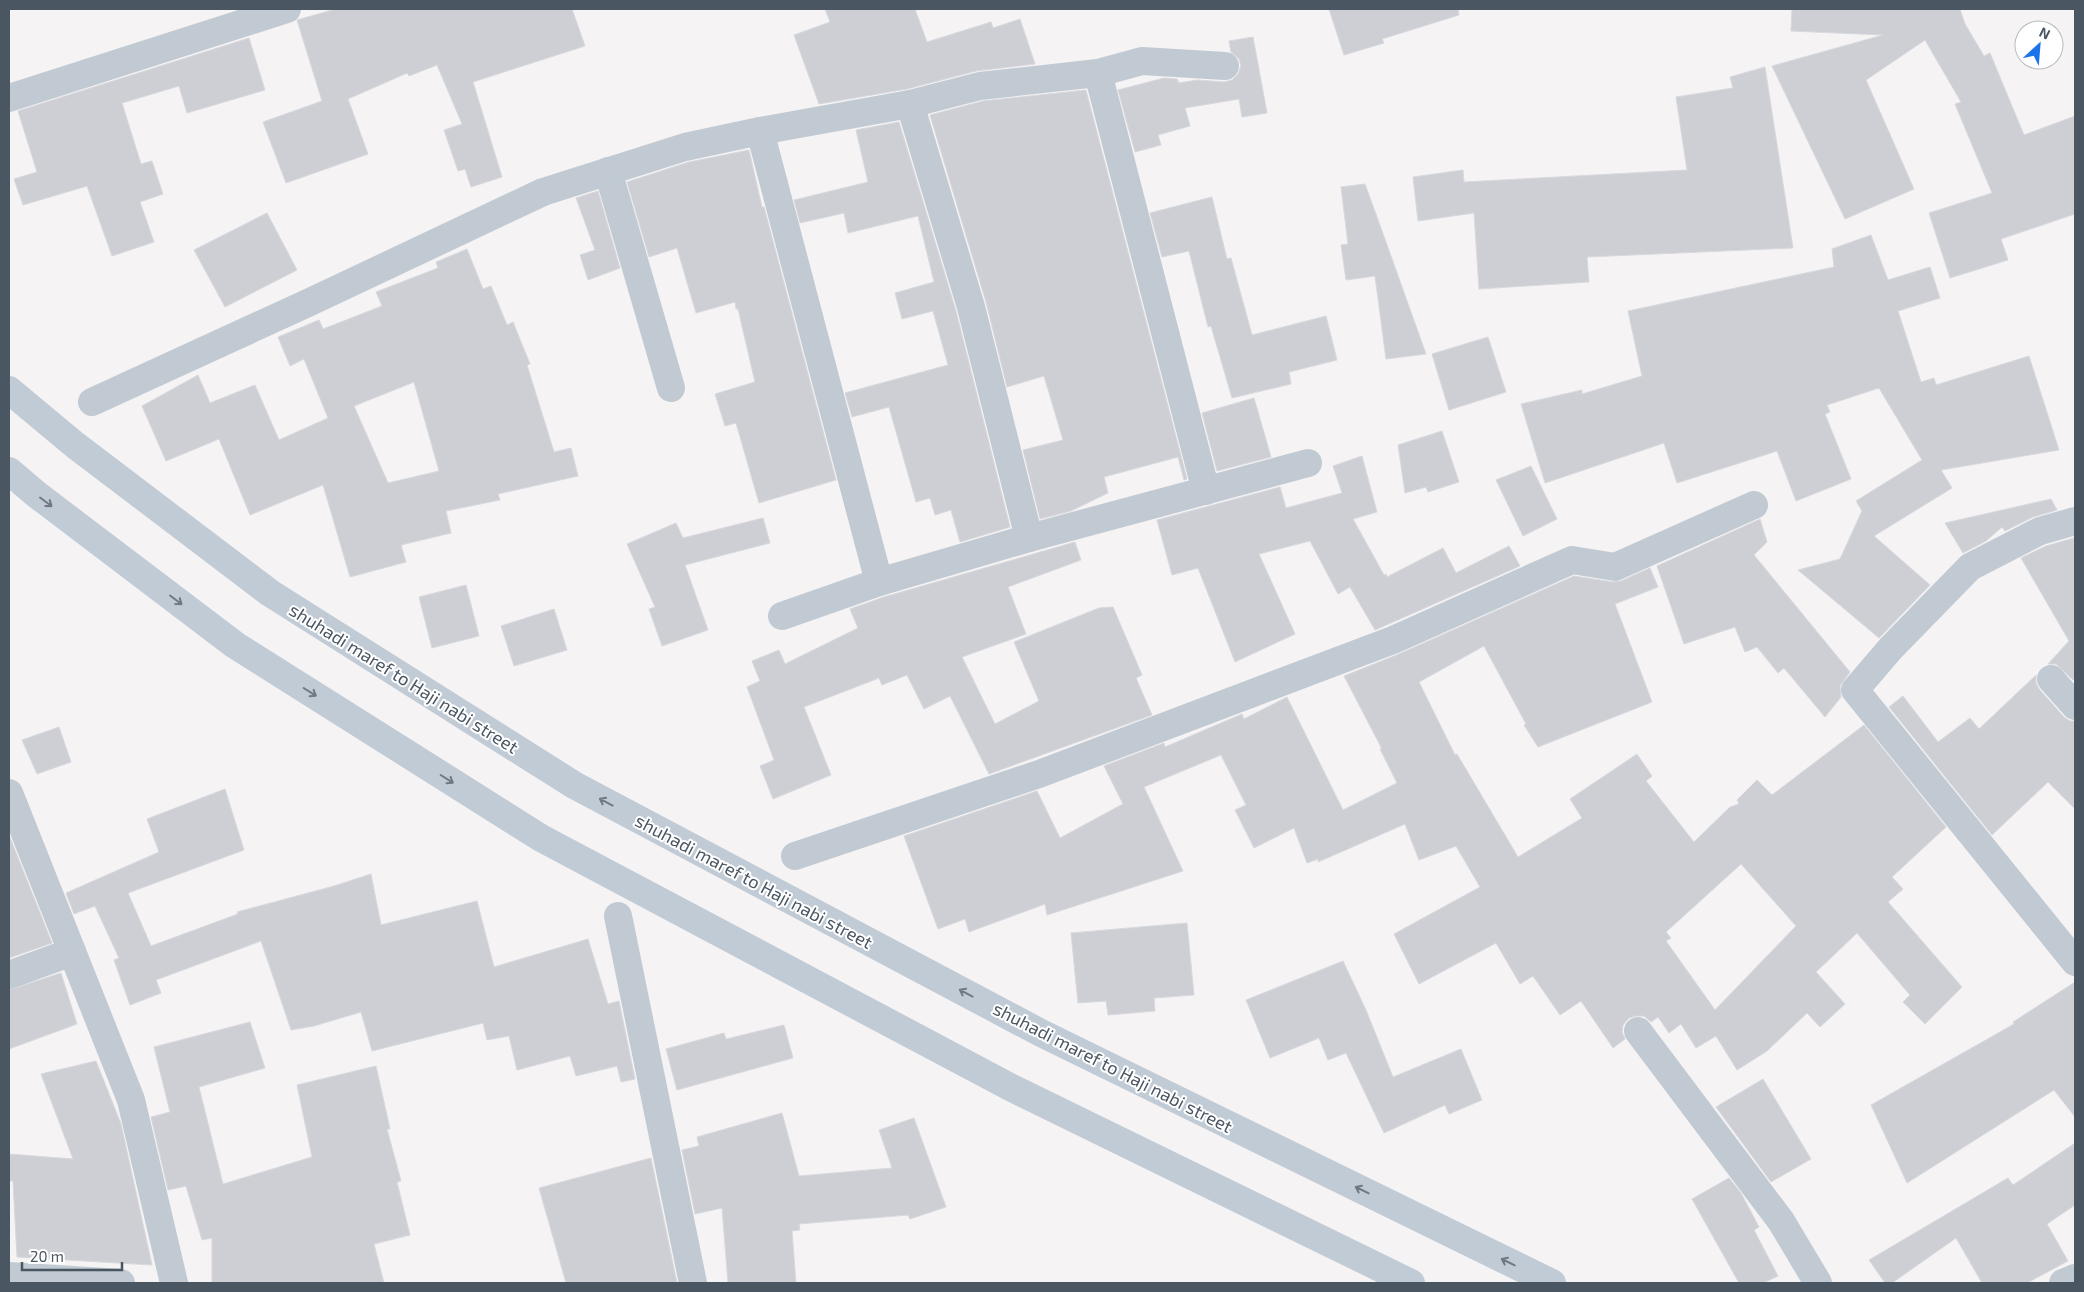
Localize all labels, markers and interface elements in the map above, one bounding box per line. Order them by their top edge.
north arrow [2014,20,2064,70]
text: N [2037,23,2053,43]
one-way arrow [39,497,53,507]
one-way arrow [169,595,183,605]
street label: shuhadi maref to Haji nabi street [285,598,523,758]
one-way arrow [302,687,316,697]
one-way arrow [440,774,454,784]
one-way arrow [599,797,614,806]
street label: shuhadi maref to Haji nabi street [632,809,877,953]
one-way arrow [959,988,974,997]
street label: shuhadi maref to Haji nabi street [990,997,1236,1137]
one-way arrow [1355,1185,1370,1194]
scale bar [22,1240,122,1272]
text: 20 m [30,1247,64,1265]
one-way arrow [1501,1257,1516,1266]

